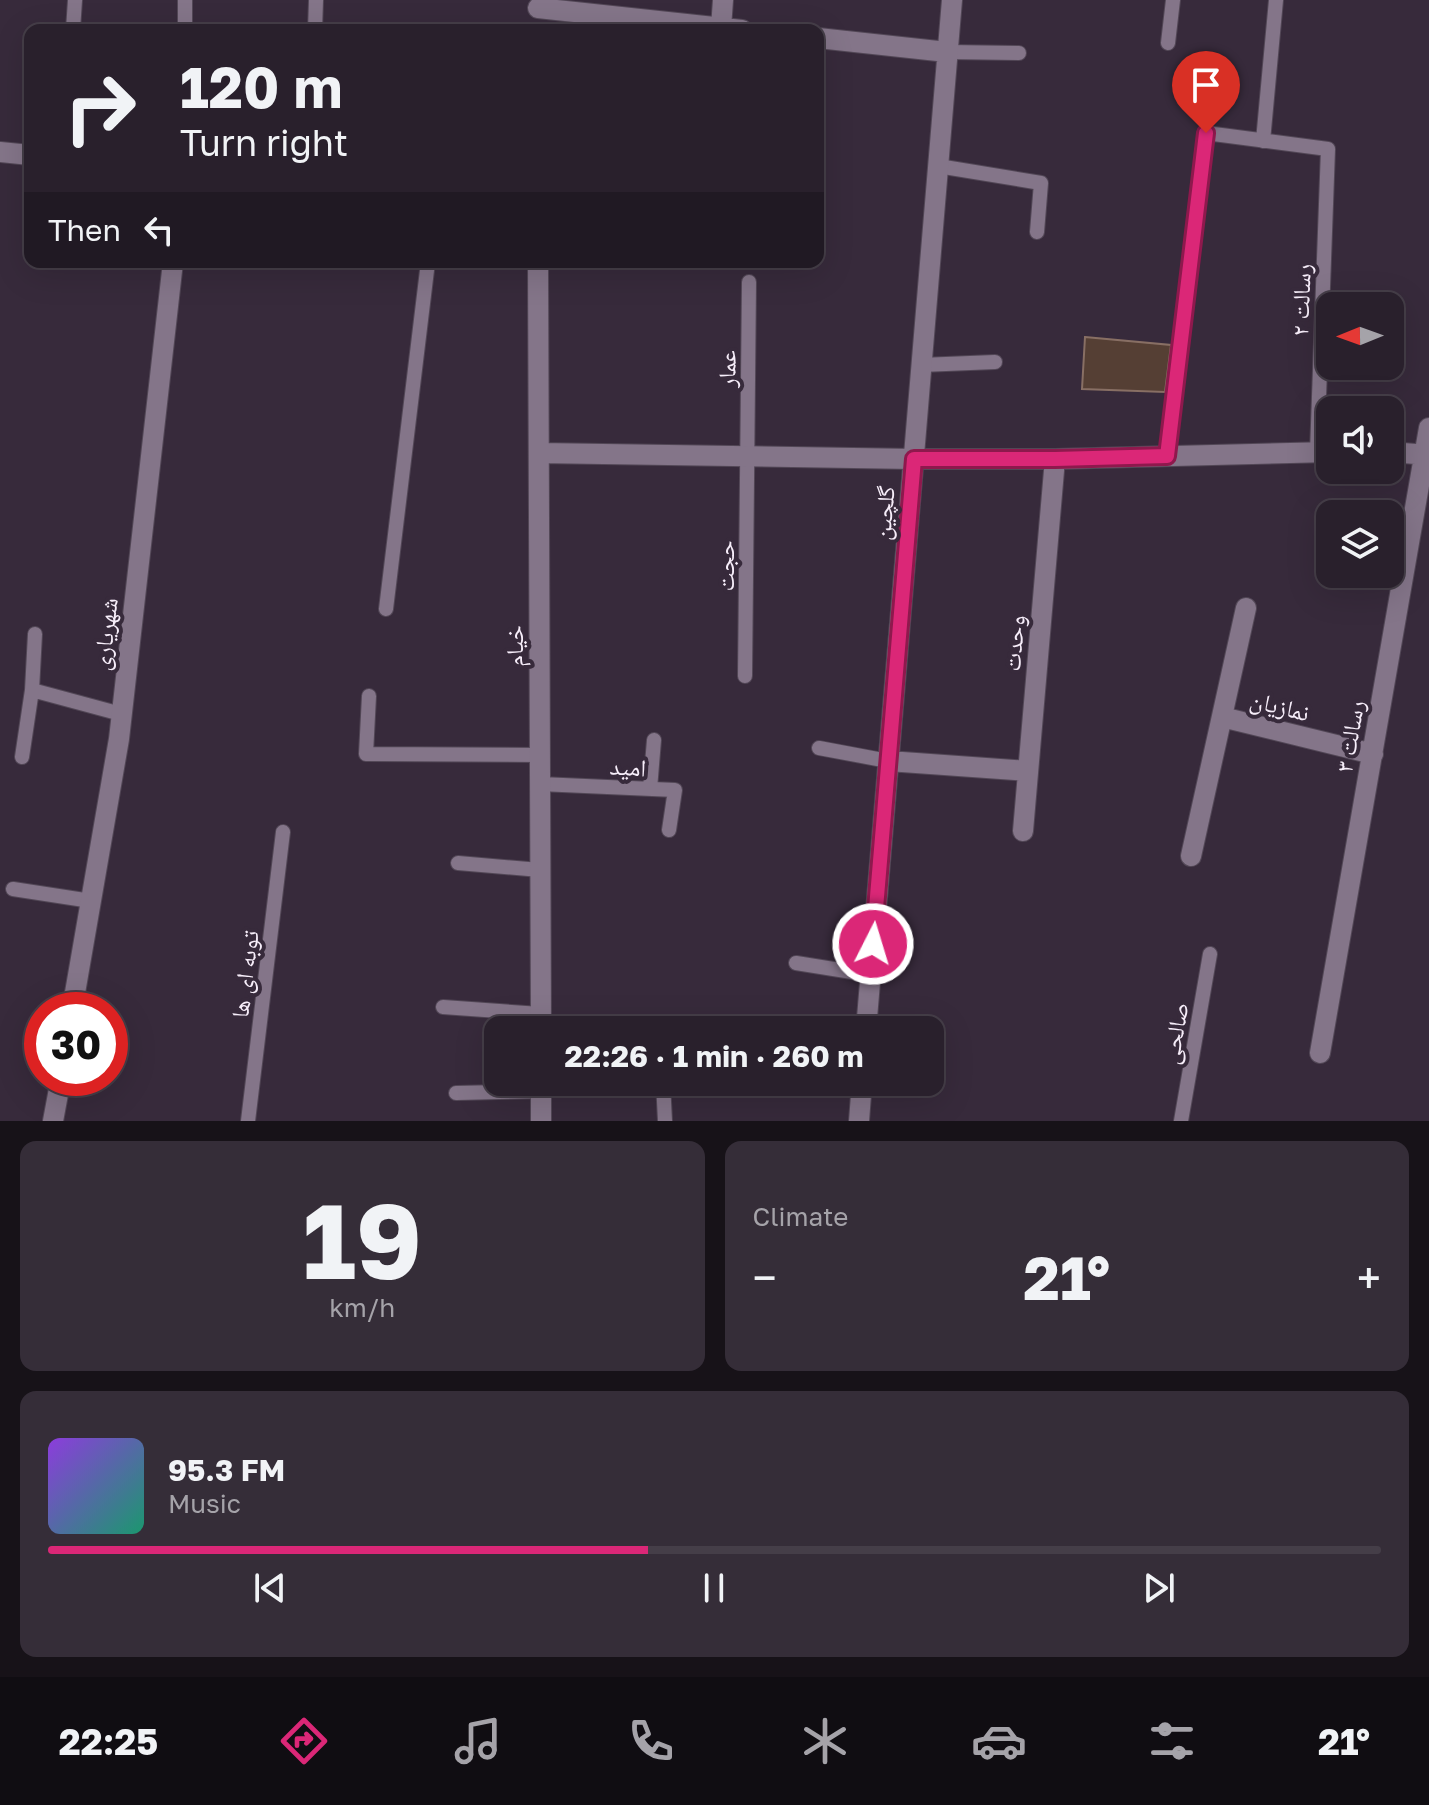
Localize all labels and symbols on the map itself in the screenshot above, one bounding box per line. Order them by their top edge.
pin [1172,51,1240,133]
street label: رسالت ۲ [1284,263,1316,337]
north arrow [1316,292,1404,380]
street label: عمار [711,350,741,389]
street label: گلچین [866,485,901,542]
street label: حجت [710,541,739,591]
street label: شهریاری [85,596,124,672]
street label: وحدت [996,614,1030,672]
street label: خیام [499,625,531,667]
street label: نمازیان [1247,684,1313,727]
street label: رسالت ۳ [1328,698,1370,774]
street label: امید [609,751,647,782]
position arrow [831,902,915,986]
street label: توبه ای ها [224,929,265,1019]
speed limit sign: 30 [24,992,128,1096]
street label: صالحی [1154,1000,1195,1066]

